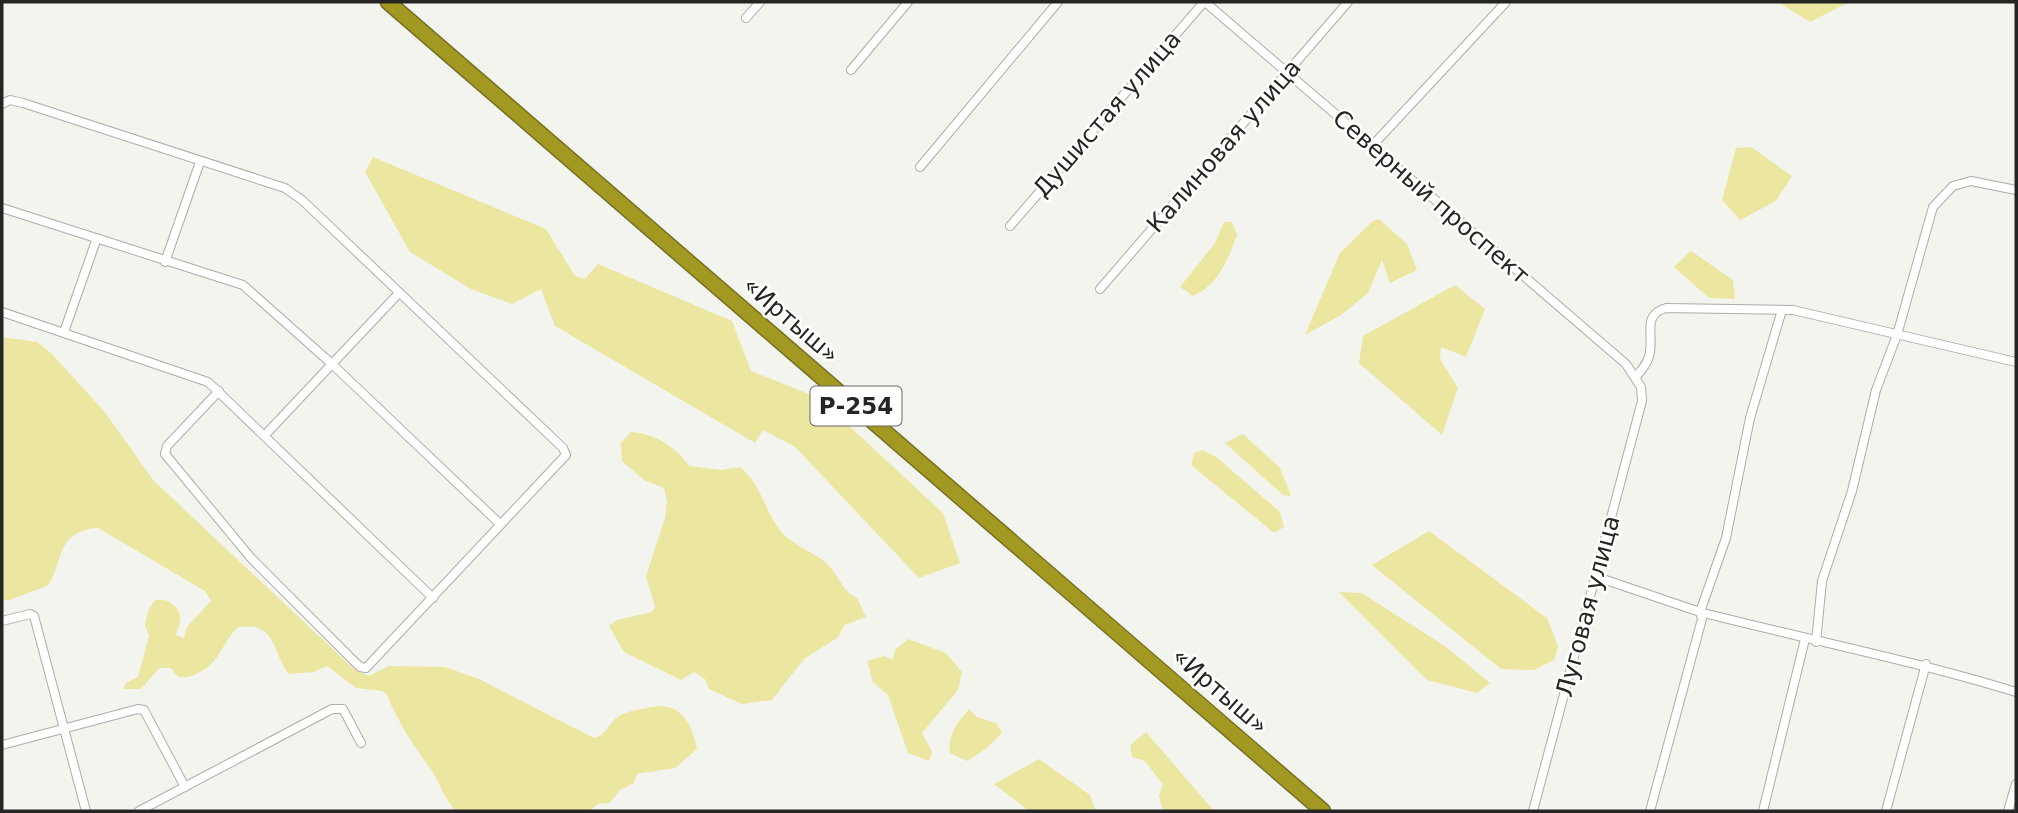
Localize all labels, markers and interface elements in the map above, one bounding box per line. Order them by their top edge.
street label: Душистая улица [1027,25,1187,203]
street label: Калиновая улица [1141,54,1307,238]
street label: Северный проспект [1327,104,1535,290]
street label: «Иртыш» [737,271,845,369]
road number: Р-254 [810,386,902,426]
street label: Луговая улица [1550,512,1626,700]
street label: «Иртыш» [1166,642,1274,740]

